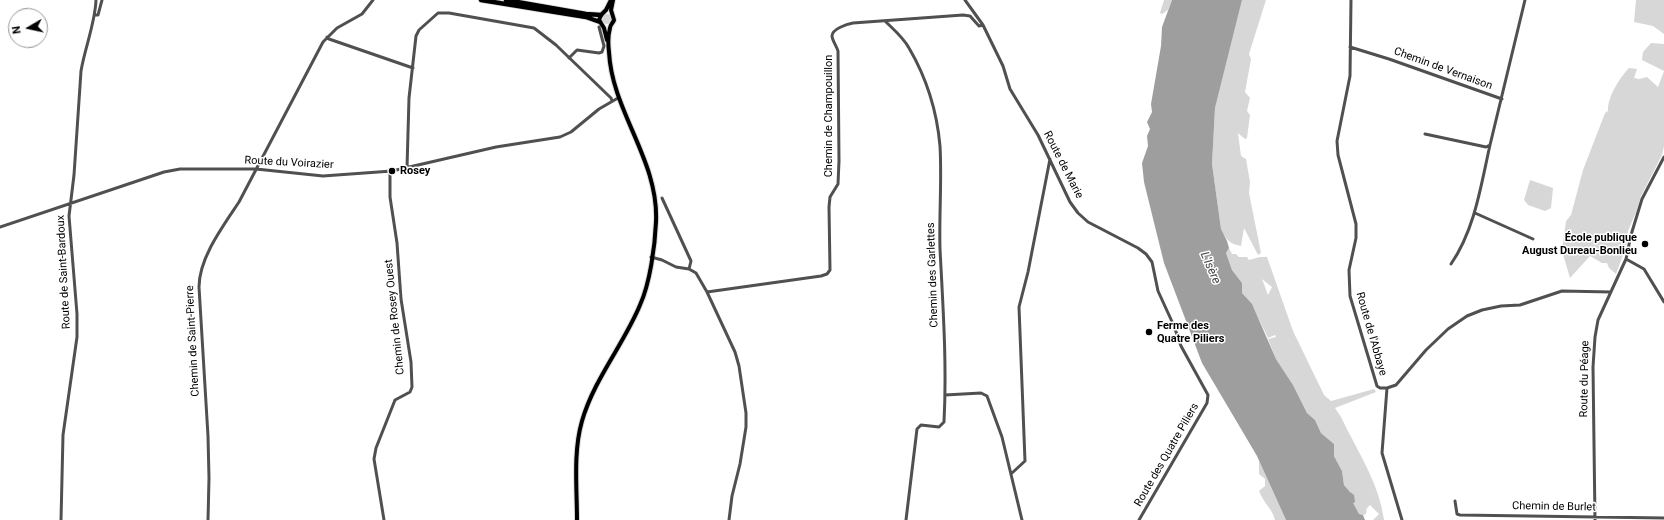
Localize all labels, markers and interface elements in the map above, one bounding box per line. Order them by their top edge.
north arrow [8,8,48,48]
text: N [10,25,24,35]
street label: Chemin de Vernaison [1392,45,1494,93]
street label: Chemin de Champouillon [822,55,836,177]
street label: Route de Marie [1040,129,1086,201]
street label: Route du Voirazier [244,154,334,172]
place label: Rosey [400,164,430,178]
marker: Rosey [387,166,397,176]
street label: Route de Saint-Bardoux [54,215,74,329]
street label: Chemin des Garlettes [925,222,941,328]
place label: École publique August Dureau-Bonlieu [1522,231,1637,257]
marker: École publique August Dureau-Bonlieu [1640,239,1650,249]
water label: L'Isère [1197,250,1223,286]
street label: Chemin de Rosey Ouest [382,259,408,375]
street label: Chemin de Saint-Pierre [183,285,203,397]
street label: Route de l'Abbaye [1353,291,1389,377]
place label: Ferme des Quatre Piliers [1157,319,1224,345]
marker: Ferme des Quatre Piliers [1144,327,1154,337]
street label: Route du Péage [1578,340,1592,418]
street label: Route des Quatre Piliers [1132,401,1202,509]
street label: Chemin de Burlet [1512,500,1596,514]

